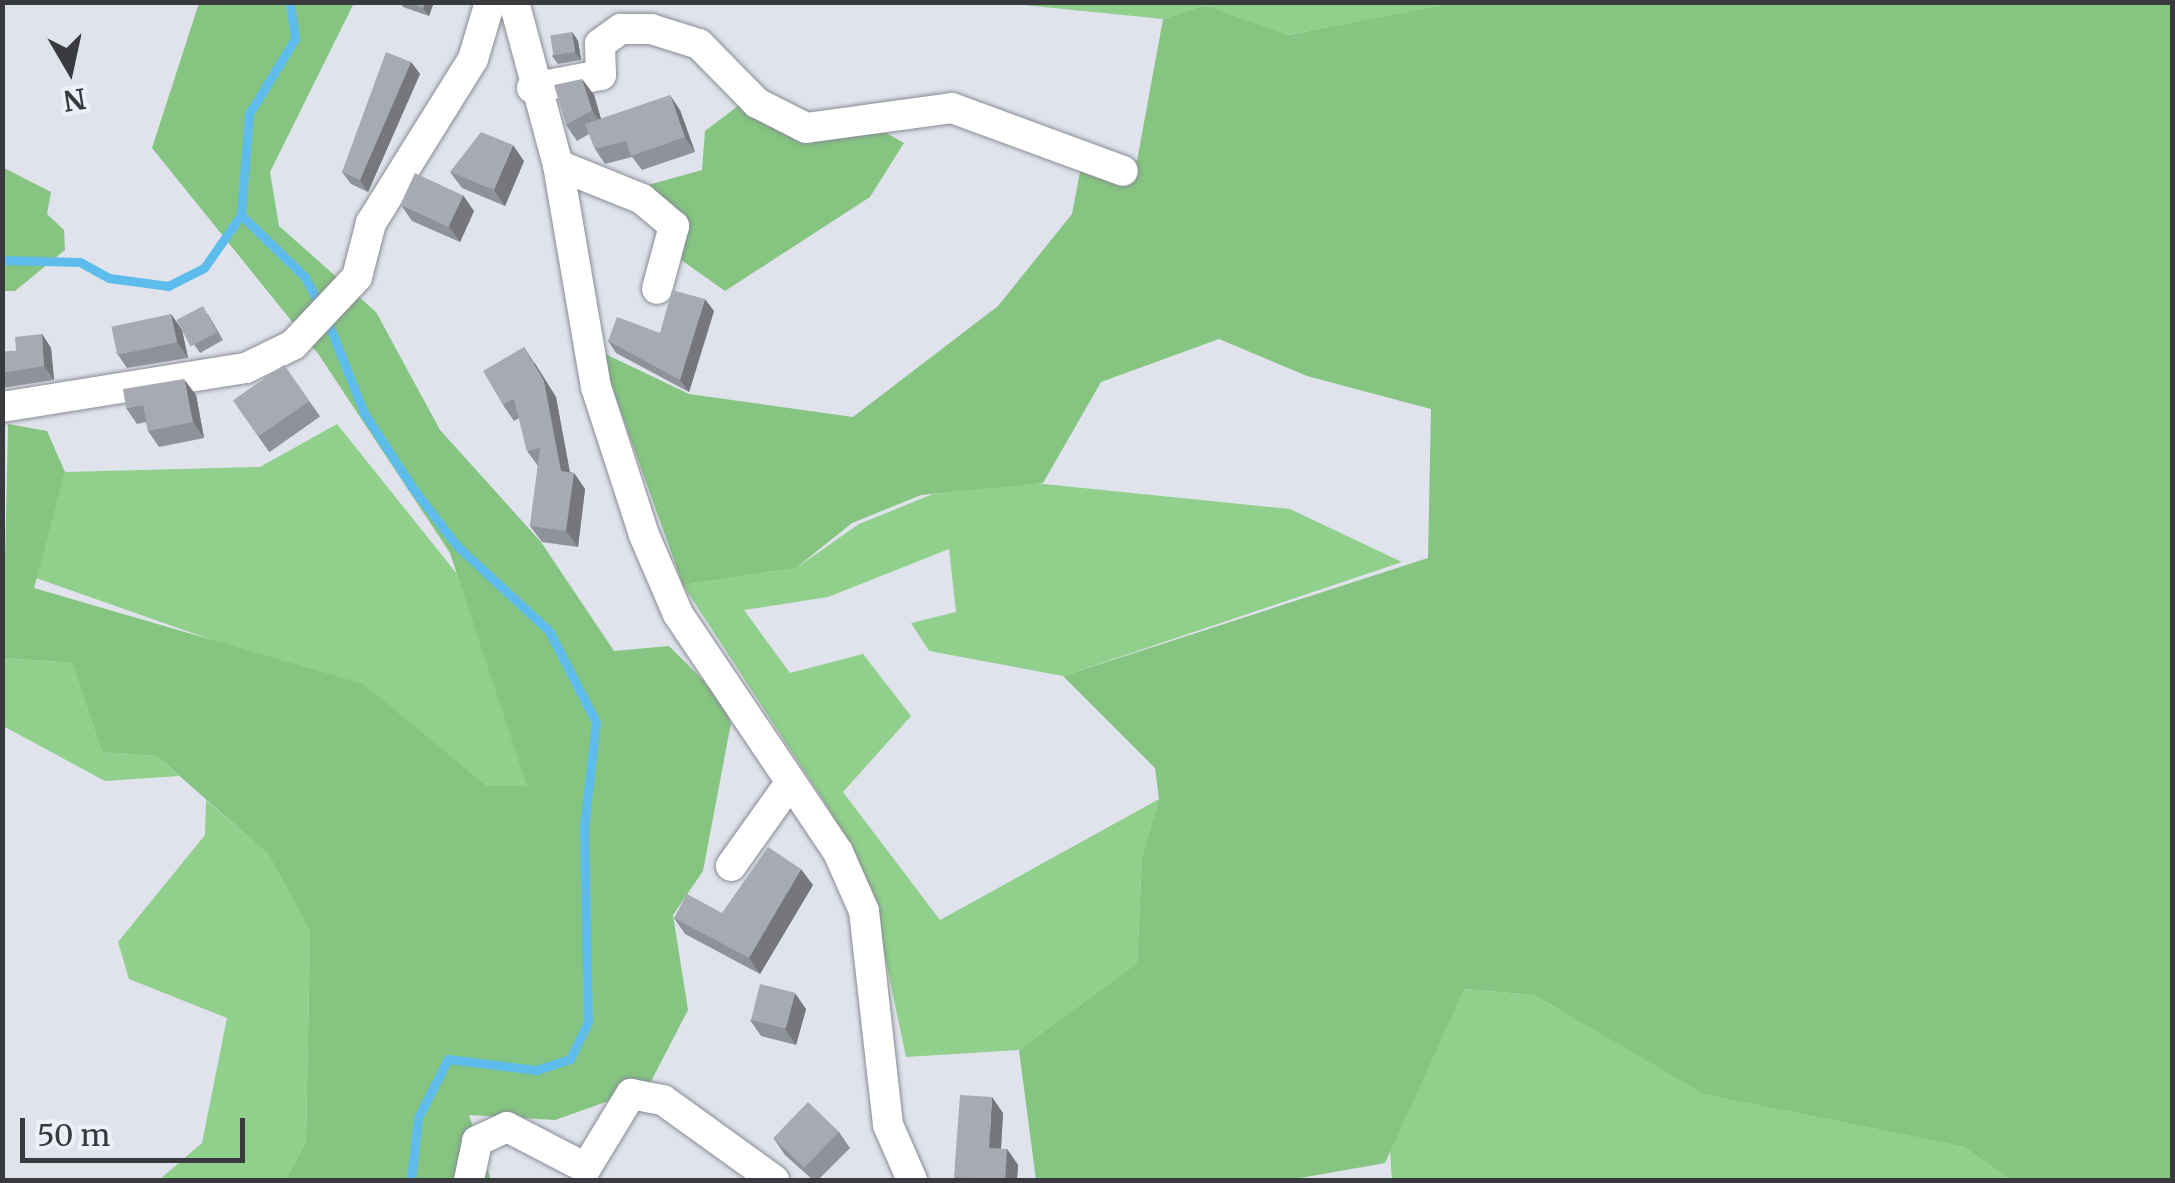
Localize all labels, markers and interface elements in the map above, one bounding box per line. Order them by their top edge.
north arrow [20,20,120,120]
text: N [61,80,88,119]
scale bar [25,1098,250,1160]
text: 50 m [37,1116,110,1154]

